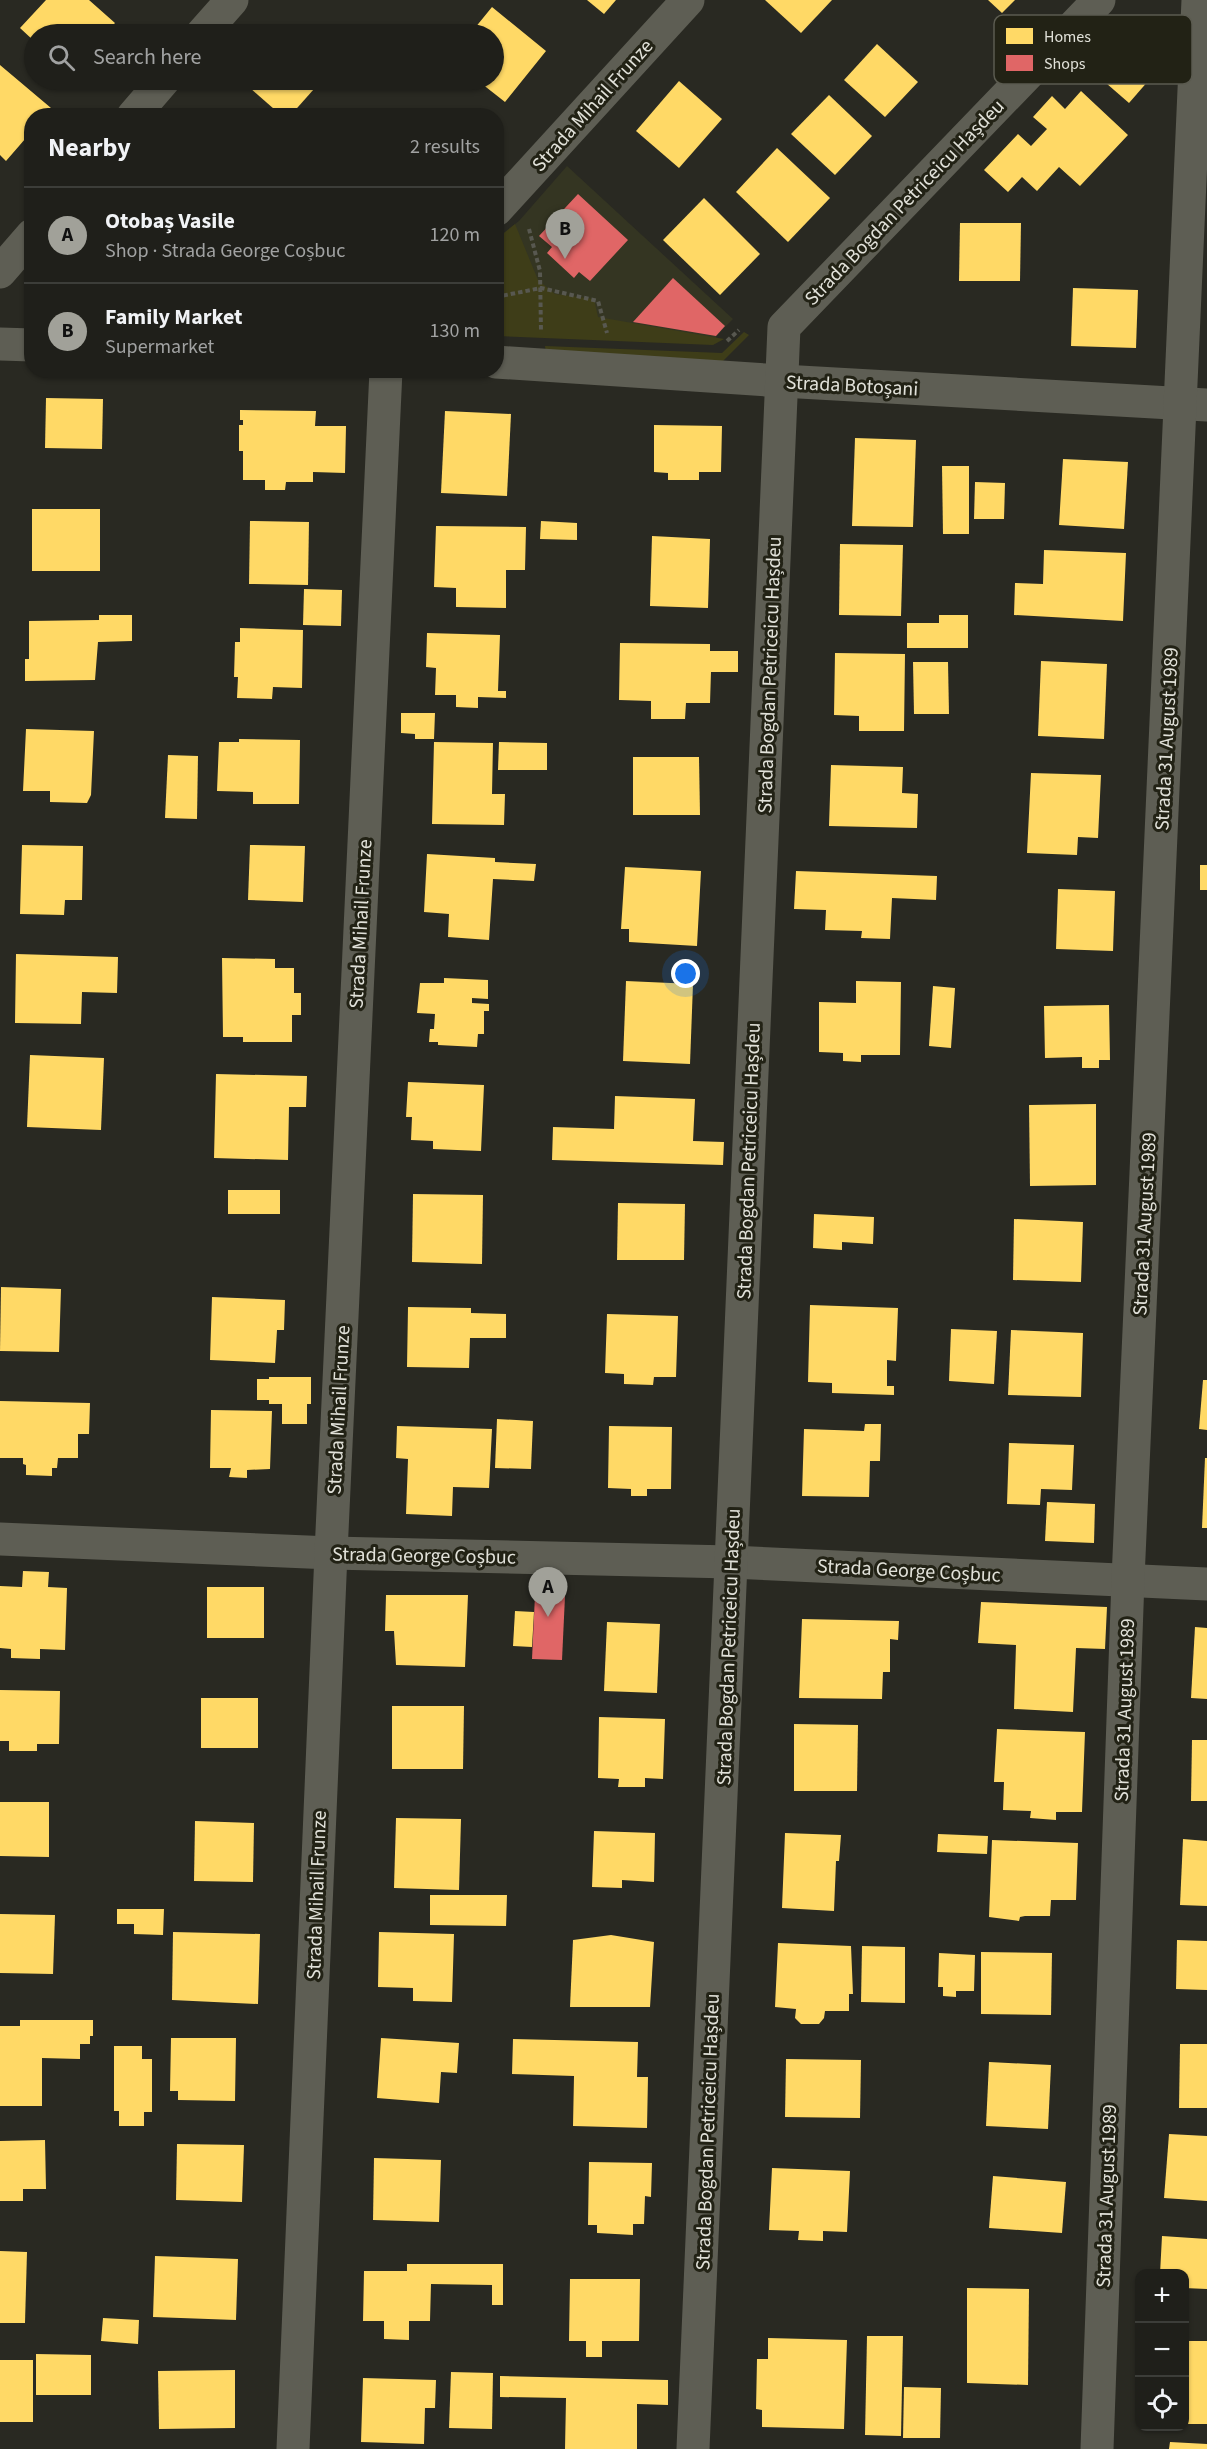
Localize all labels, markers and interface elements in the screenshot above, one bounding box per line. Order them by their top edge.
legend [994,15,1192,84]
search box [24,24,504,90]
text: Homes [1044,26,1091,48]
street label: Strada Mihail Frunze [526,33,660,178]
icon: search [45,41,78,74]
text: Search here [93,41,201,73]
text: Shops [1044,53,1086,75]
street label: Strada Bogdan Petriceicu Hașdeu [798,93,1011,312]
text: Nearby [48,129,131,166]
text: 2 results [410,133,480,161]
text: Otobaș Vasile [105,205,235,237]
pin: B [546,210,584,259]
text: A [62,221,73,249]
text: 120 m [430,221,480,249]
text: Shop · Strada George Coșbuc [105,237,345,265]
text: Family Market [105,301,243,333]
text: B [61,317,74,345]
text: 130 m [430,317,480,345]
text: Supermarket [105,333,214,361]
street label: Strada Botoșani [785,369,919,403]
street label: Strada Bogdan Petriceicu Hașdeu [751,536,789,814]
street label: Strada 31 August 1989 [1148,647,1186,831]
street label: Strada Mihail Frunze [343,839,379,1009]
your location [671,959,700,988]
street label: Strada Bogdan Petriceicu Hașdeu [730,1022,768,1300]
street label: Strada 31 August 1989 [1126,1132,1164,1316]
street label: Strada Mihail Frunze [321,1325,357,1495]
street label: Strada Bogdan Petriceicu Hașdeu [710,1508,748,1786]
street label: Strada George Coșbuc [332,1540,516,1572]
street label: Strada George Coșbuc [816,1552,1002,1590]
pin: A [528,1568,568,1617]
street label: Strada 31 August 1989 [1108,1618,1142,1802]
street label: Strada Mihail Frunze [300,1810,334,1980]
street label: Strada Bogdan Petriceicu Hașdeu [689,1993,727,2271]
street label: Strada 31 August 1989 [1090,2104,1124,2288]
map controls [1135,2269,1189,2431]
button: + [1135,2269,1189,2323]
button: − [1135,2323,1189,2377]
button: locate [1135,2377,1189,2431]

